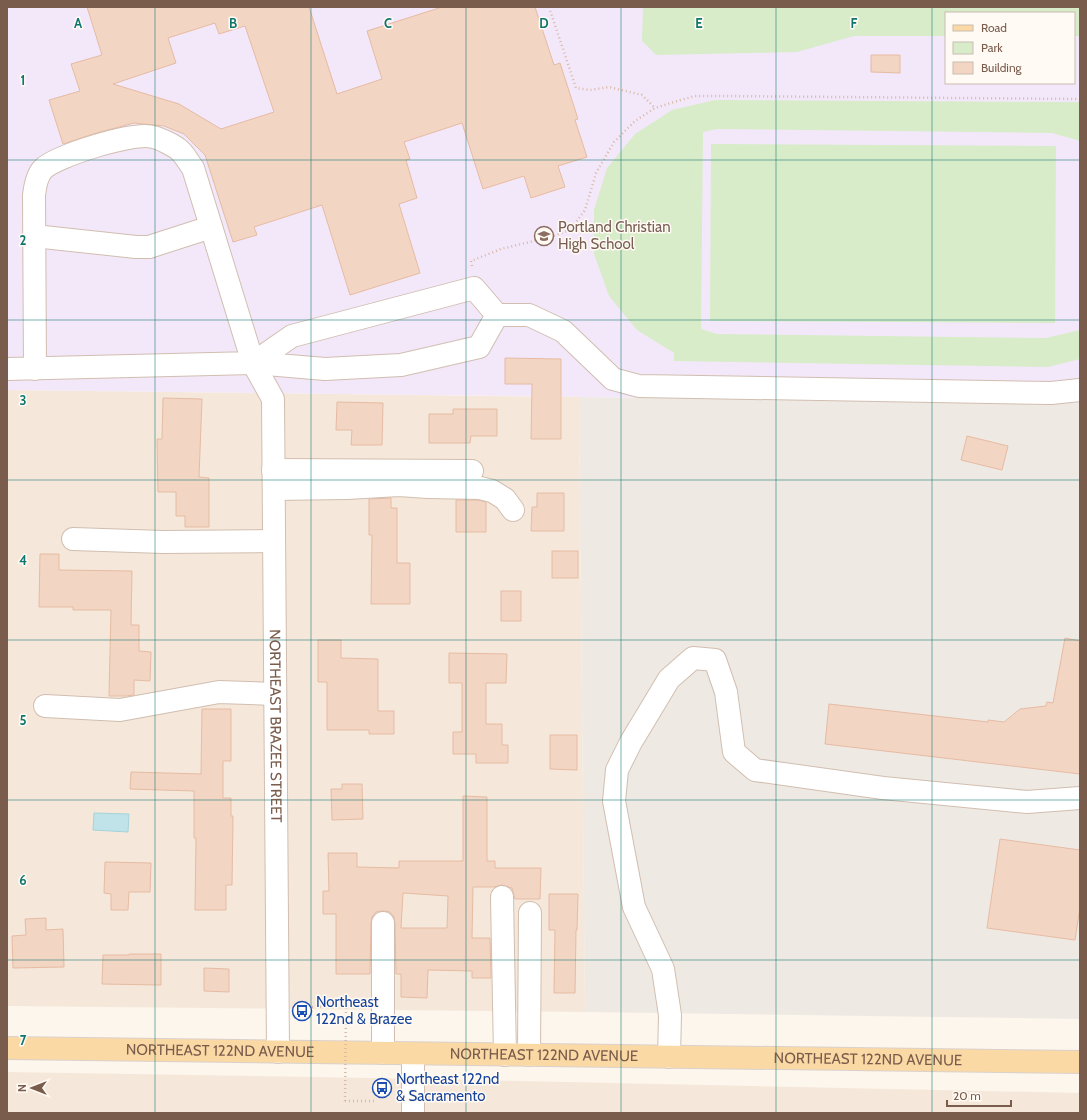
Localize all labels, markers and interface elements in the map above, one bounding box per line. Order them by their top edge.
legend [945,12,1075,84]
text: A [74,15,83,31]
text: B [229,15,237,31]
text: C [384,15,392,31]
text: D [539,15,549,31]
text: E [695,15,703,31]
text: F [851,15,858,31]
text: Road [981,20,1007,35]
text: Park [981,40,1003,55]
text: Building [981,60,1023,75]
text: 1 [21,72,25,88]
place label: Portland Christian High School [558,218,671,253]
school or university icon: Portland Christian High School [533,225,555,247]
text: 2 [20,232,27,248]
text: 3 [19,392,27,408]
text: 4 [19,552,27,568]
street label: NORTHEAST BRAZEE STREET [266,629,285,822]
text: 5 [20,712,27,728]
text: 6 [19,872,27,888]
place label: Northeast 122nd & Brazee [316,993,413,1028]
bus stop icon: Northeast 122nd & Brazee [291,1000,313,1022]
text: 7 [20,1032,27,1048]
street label: NORTHEAST 122ND AVENUE [126,1041,314,1061]
street label: NORTHEAST 122ND AVENUE [450,1045,638,1065]
street label: NORTHEAST 122ND AVENUE [774,1049,962,1069]
north arrow [12,1068,52,1108]
place label: Northeast 122nd & Sacramento [396,1070,499,1105]
bus stop icon: Northeast 122nd & Sacramento [371,1077,393,1099]
scale bar [947,1082,1011,1108]
text: N [15,1084,29,1092]
text: 20 m [953,1088,981,1103]

